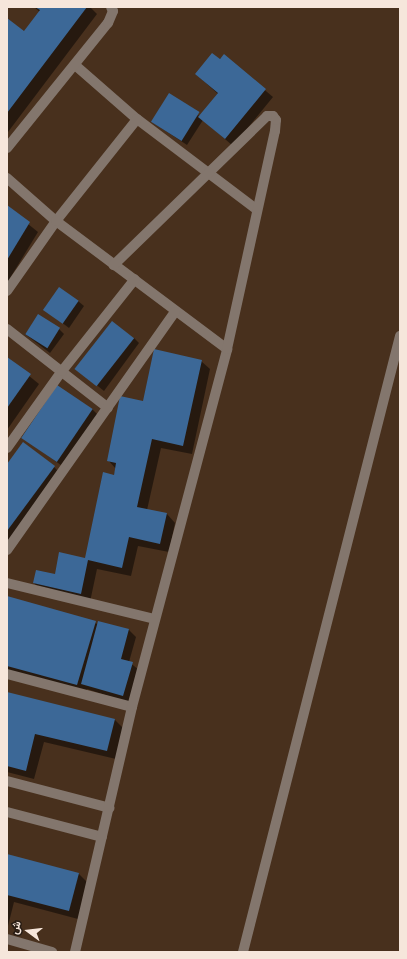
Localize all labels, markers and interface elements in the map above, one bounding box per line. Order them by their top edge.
north arrow [8,911,48,951]
text: ش [8,920,24,936]

